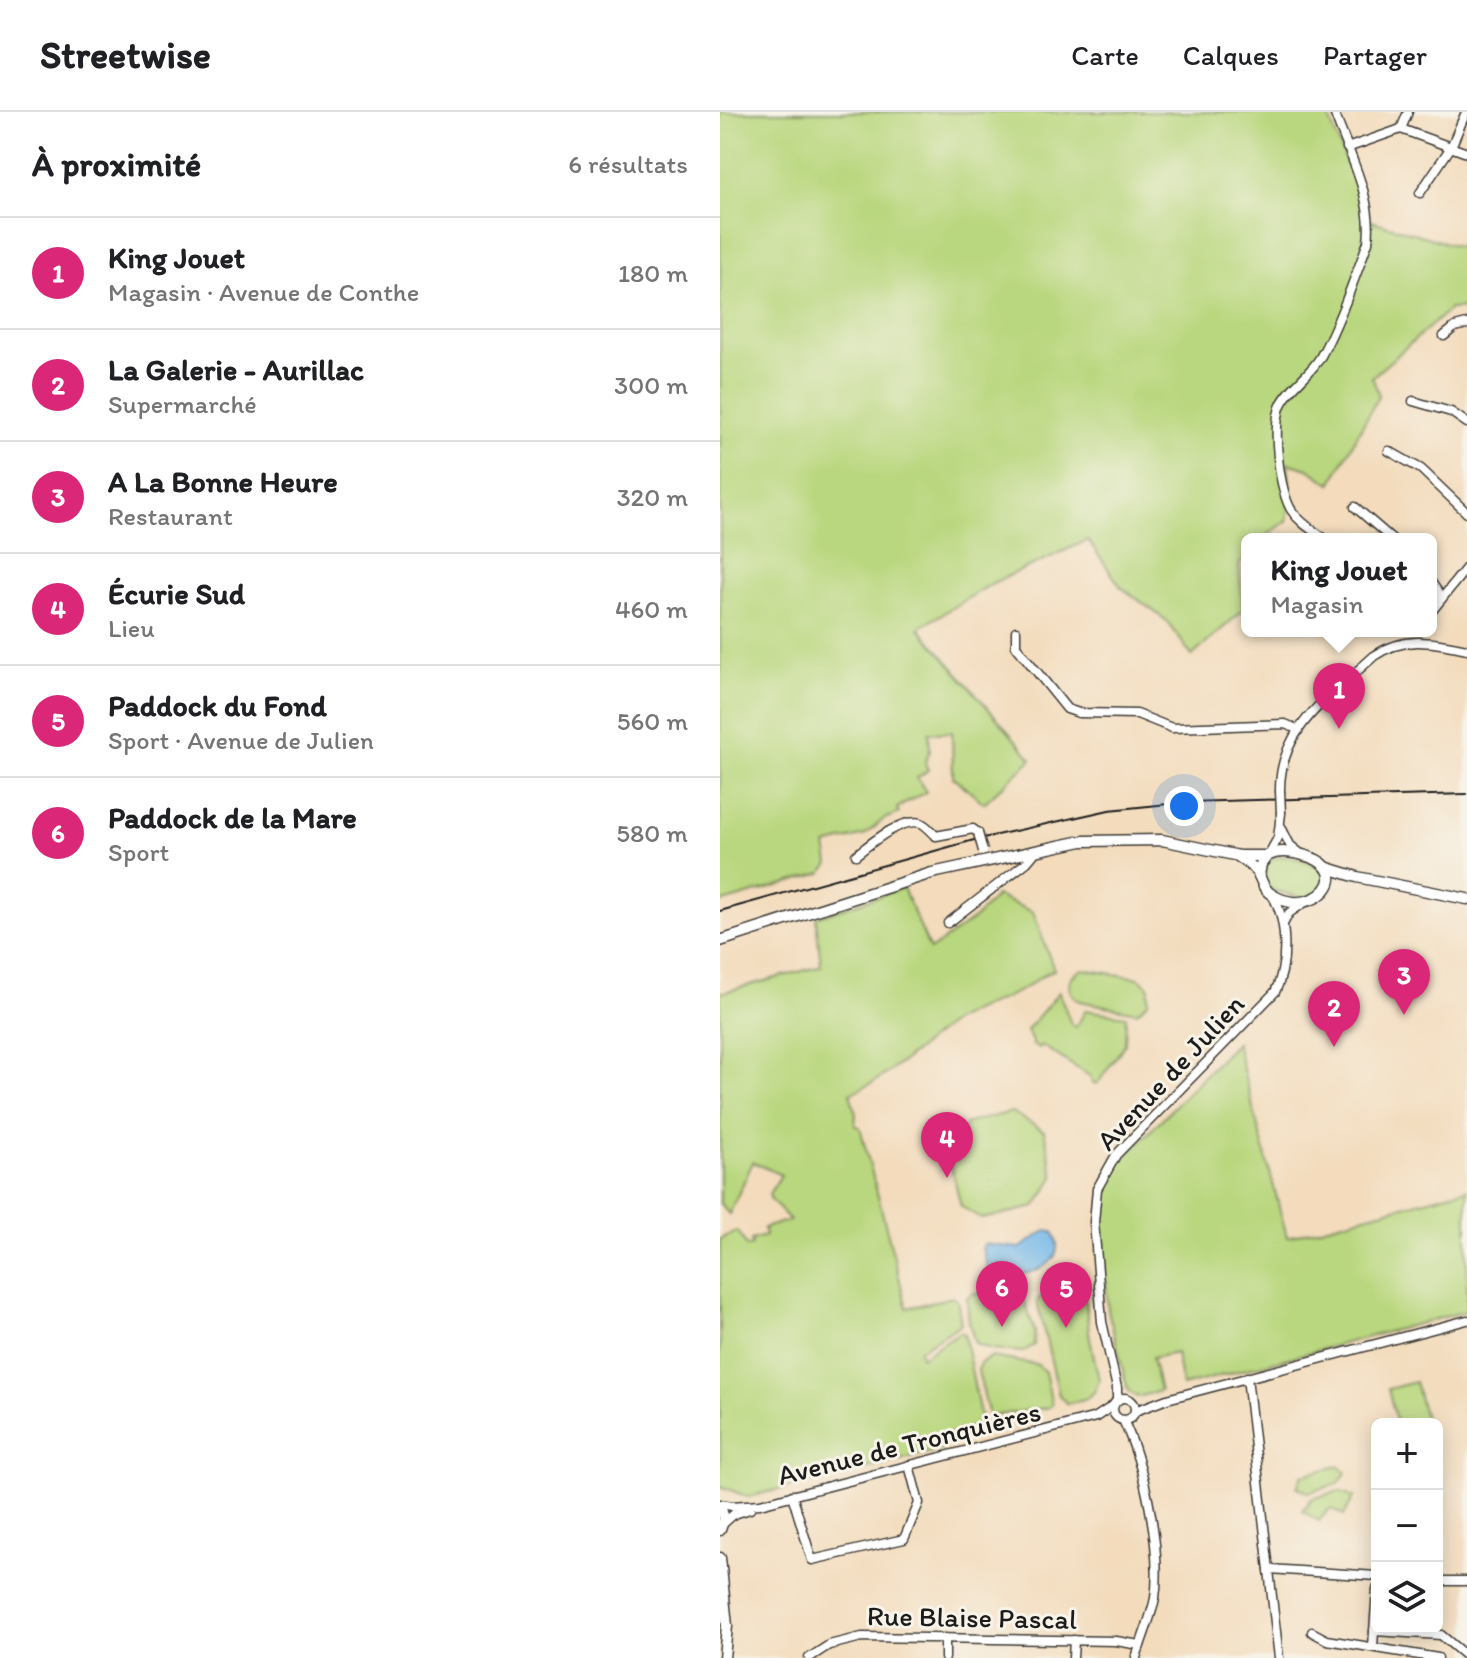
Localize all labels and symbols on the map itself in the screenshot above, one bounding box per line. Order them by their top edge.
pin: 1 [1313,663,1365,729]
your location [1164,786,1204,826]
pin: 3 [1378,949,1430,1015]
pin: 2 [1308,981,1360,1047]
street label: Avenue de Julien [1089,987,1251,1157]
pin: 4 [921,1112,973,1178]
pin: 6 [976,1261,1028,1327]
pin: 5 [1040,1262,1092,1328]
street label: Avenue de Tronquières [774,1394,1044,1492]
street label: Rue Blaise Pascal [867,1598,1077,1636]

